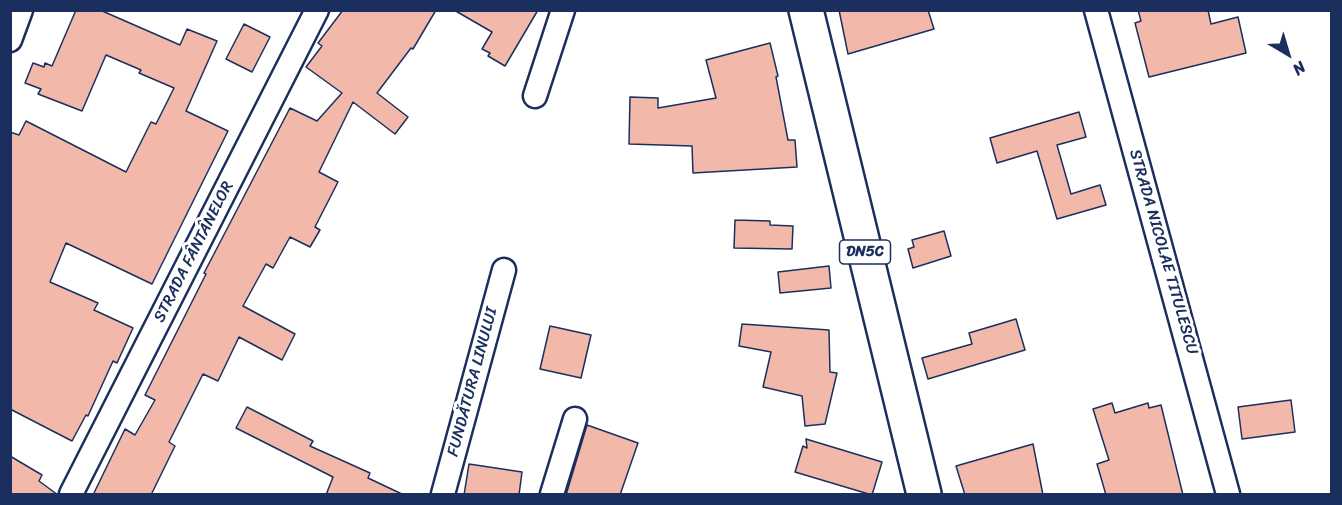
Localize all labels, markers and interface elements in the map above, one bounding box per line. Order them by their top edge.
north arrow [1258,24,1318,84]
text: N [1286,54,1313,83]
street label: STRADA NICOLAE TITULESCU [1124,147,1202,357]
street label: STRADA FÂNTÂNELOR [150,178,238,326]
road number: DN5C [840,240,890,264]
street label: FUNDĂTURA LINULUI [444,305,502,459]

